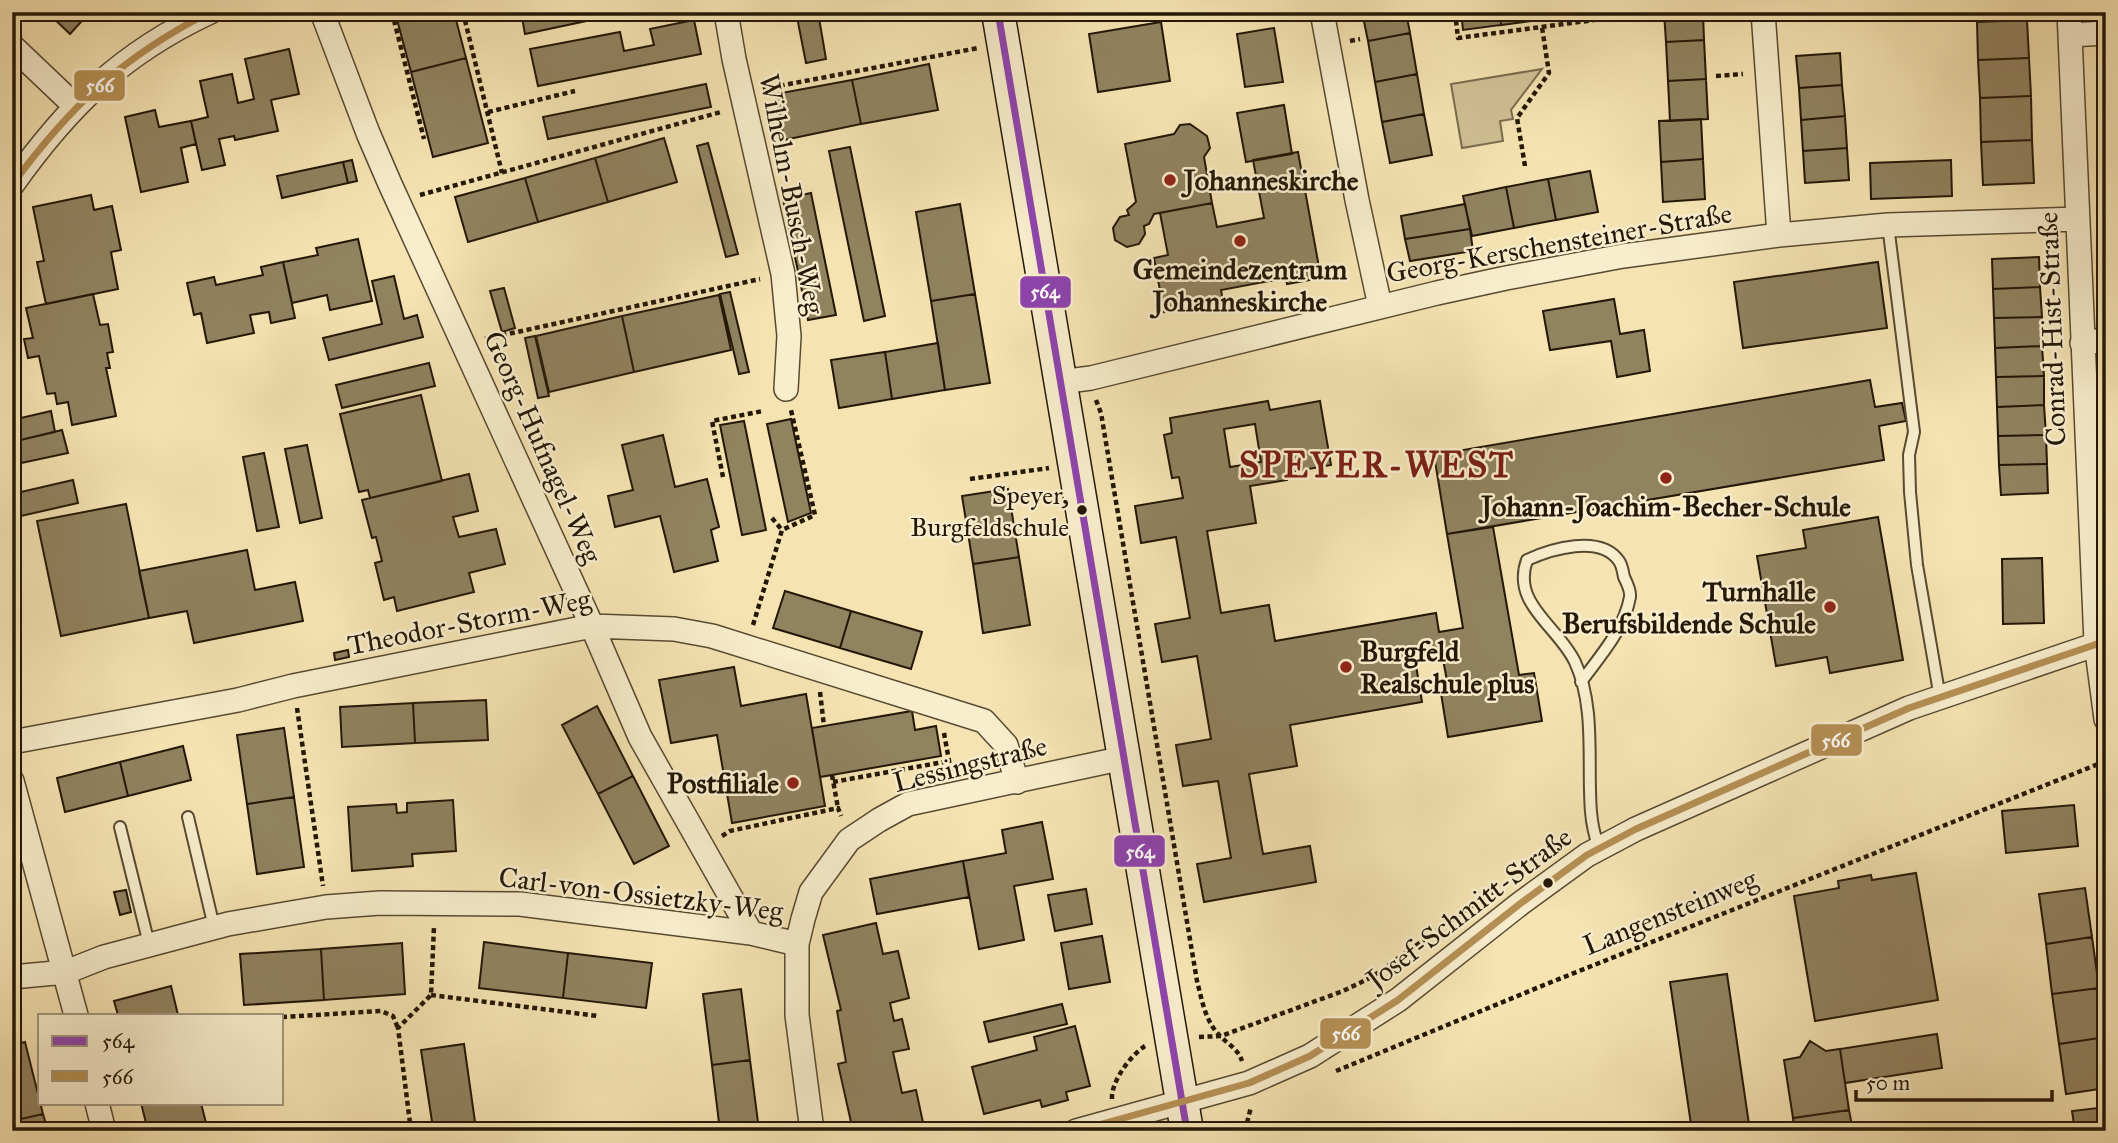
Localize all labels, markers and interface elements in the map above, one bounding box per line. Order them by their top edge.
line badge: 566 [73,69,126,102]
street label: Wilhelm-Busch-Weg [752,71,833,318]
text: 566 [86,74,115,97]
place label: Johanneskirche [1180,163,1359,198]
marker: Johanneskirche [1162,172,1178,188]
street label: Georg-Kerschensteiner-Straße [1383,195,1735,291]
street label: Conrad-Hist-Straße [2030,211,2074,447]
marker: Gemeindezentrum Johanneskirche [1232,233,1248,249]
place label: Gemeindezentrum Johanneskirche [1133,252,1348,319]
line badge: 564 [1019,275,1072,309]
text: 564 [1030,280,1061,304]
street label: Georg-Hufnagel-Weg [476,325,610,569]
district label: SPEYER-WEST [1239,444,1515,487]
marker: Johann-Joachim-Becher-Schule [1658,470,1674,486]
place label: Speyer, Burgfeldschule [910,479,1069,543]
place label: Johann-Joachim-Becher-Schule [1477,489,1851,524]
marker: Speyer, Burgfeldschule [1075,503,1089,517]
place label: Turnhalle Berufsbildende Schule [1562,574,1816,641]
street label: Theodor-Storm-Weg [344,581,594,663]
marker: Turnhalle Berufsbildende Schule [1822,599,1838,615]
place label: Burgfeld Realschule plus [1360,634,1535,701]
marker: Burgfeld Realschule plus [1338,659,1354,675]
line badge: 566 [1810,723,1863,757]
street label: Lessingstraße [889,728,1051,800]
text: 566 [1822,729,1851,752]
place label: Postfiliale [667,766,779,801]
marker: Postfiliale [785,775,801,791]
street label: Josef-Schmitt-Straße [1357,819,1579,998]
line badge: 564 [1113,834,1166,868]
text: 564 [1125,840,1156,864]
street label: Carl-von-Ossietzky-Weg [497,859,786,929]
street label: Langensteinweg [1578,861,1763,963]
unlabelled marker [1541,876,1555,890]
legend [38,1014,284,1104]
line badge: 566 [1319,1017,1372,1050]
text: 566 [1332,1022,1361,1045]
text: 564 [102,1028,136,1054]
scale bar [1856,1059,2052,1103]
text: 566 [102,1064,135,1090]
text: 50 m [1866,1070,1911,1096]

